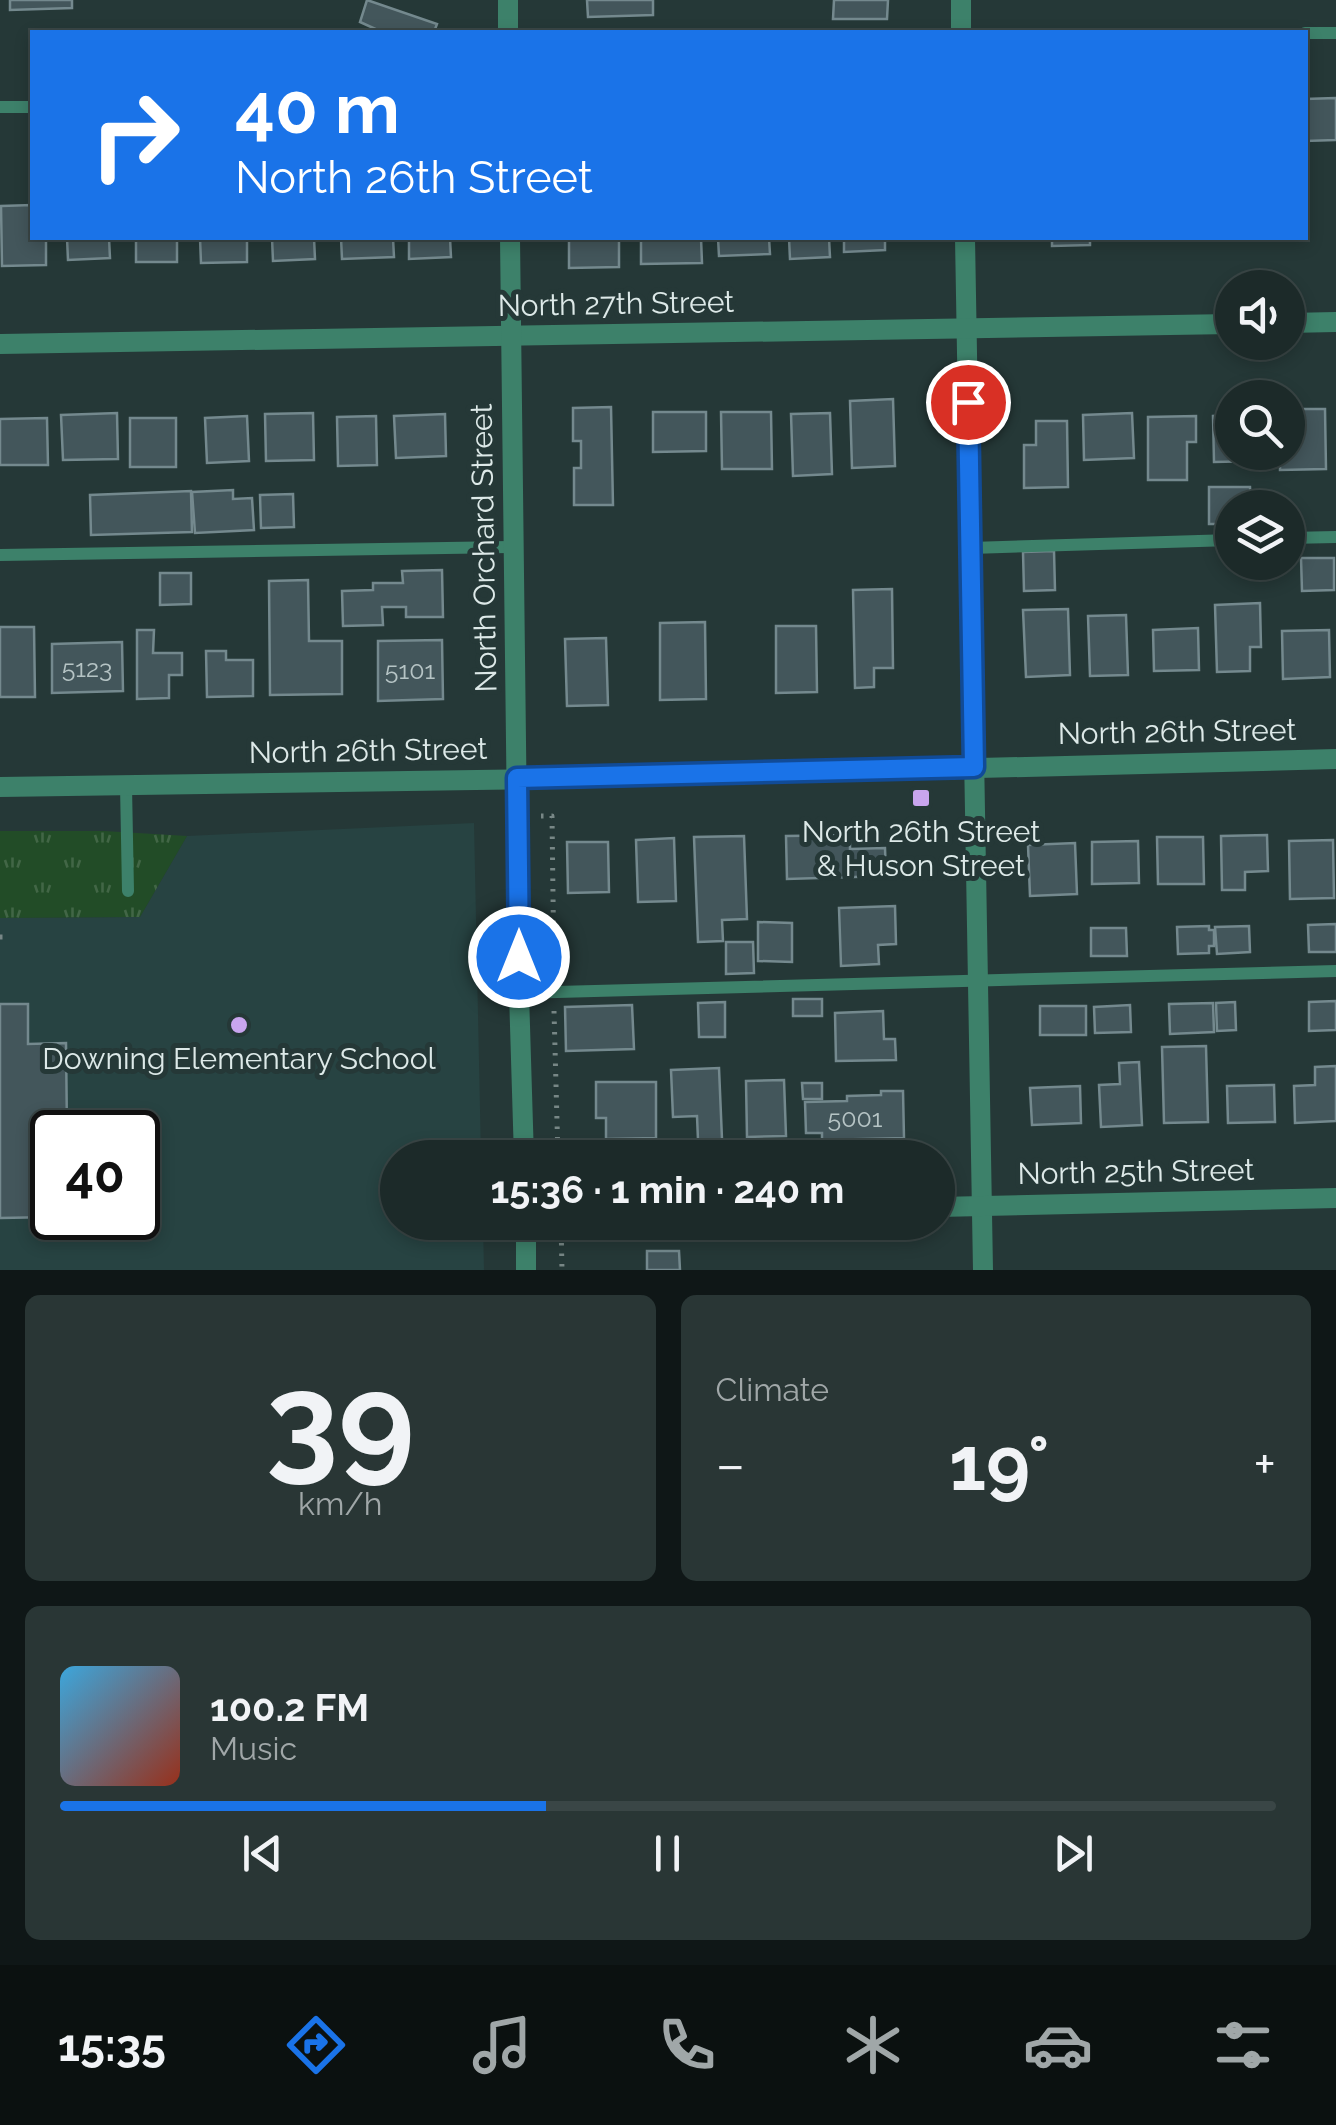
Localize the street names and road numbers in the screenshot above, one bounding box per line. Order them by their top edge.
street label: North 27th Street [497,284,735,323]
street label: North Orchard Street [463,403,504,693]
street label: North 26th Street [1057,712,1297,751]
street label: North 26th Street [248,731,488,770]
street label: North 25th Street [1017,1152,1255,1191]

